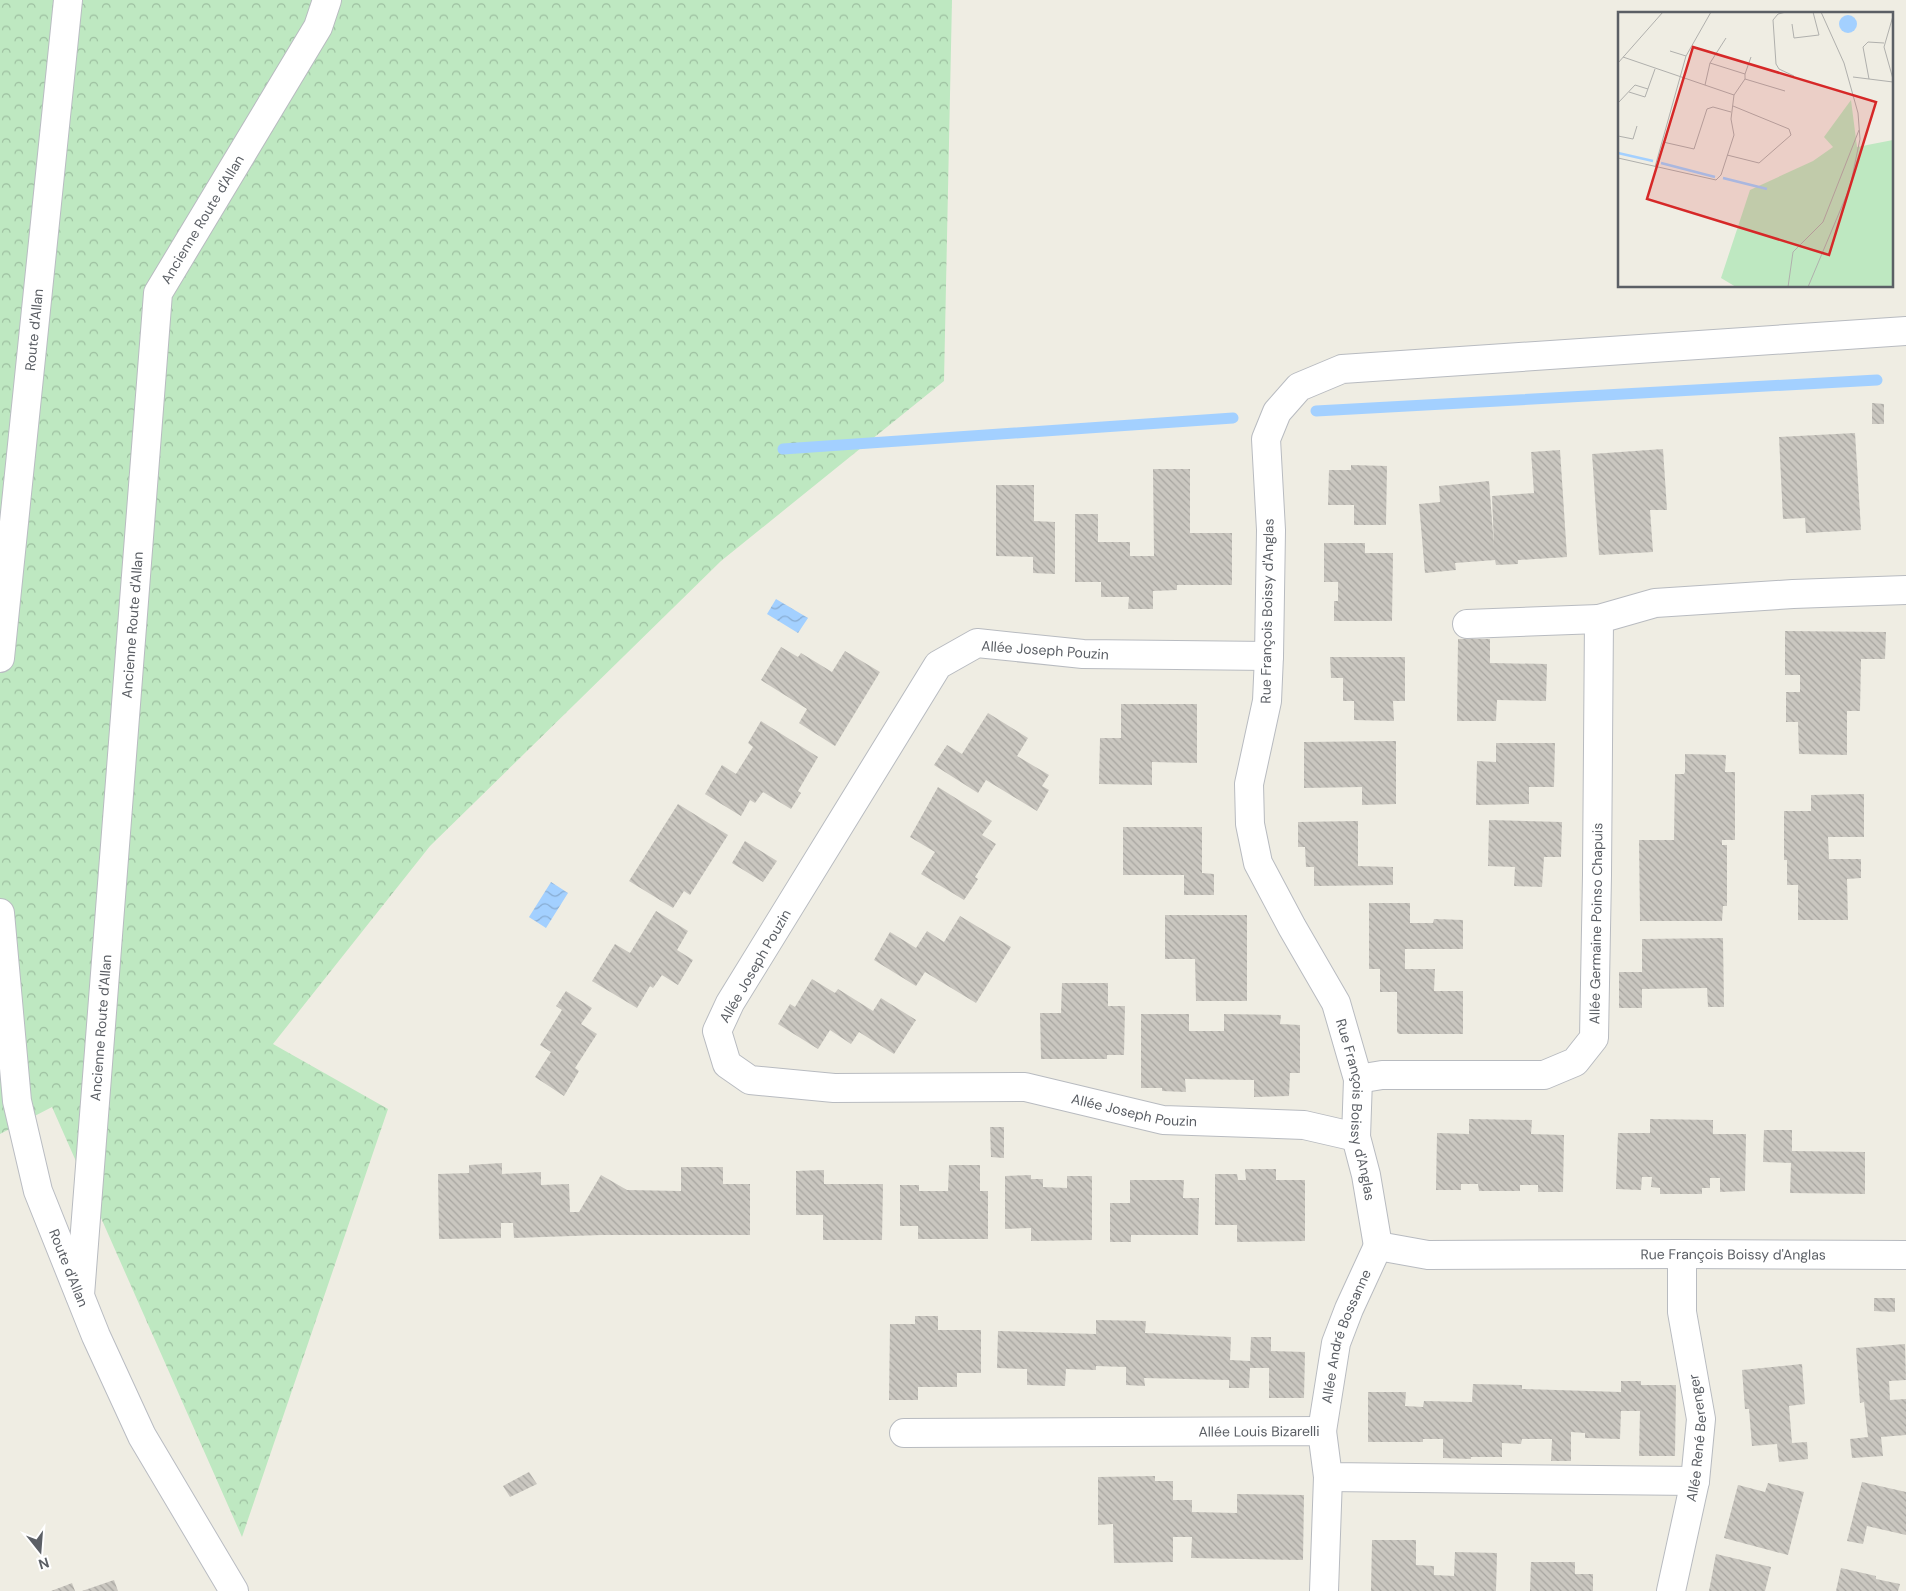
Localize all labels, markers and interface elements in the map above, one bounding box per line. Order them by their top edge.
inset map [1618,12,1894,288]
street label: Ancienne Route d'Allan [157,152,248,287]
street label: Route d'Allan [21,288,47,372]
street label: Rue François Boissy d'Anglas [1256,518,1278,704]
street label: Ancienne Route d'Allan [117,551,147,699]
street label: Allée Joseph Pouzin [981,637,1109,663]
street label: Allée Germaine Poinso Chapuis [1585,823,1606,1025]
street label: Allée Joseph Pouzin [715,906,795,1026]
street label: Ancienne Route d'Allan [86,954,115,1102]
street label: Rue François Boissy d'Anglas [1332,1017,1379,1202]
street label: Allée Joseph Pouzin [1070,1089,1197,1130]
street label: Route d'Allan [45,1226,92,1310]
street label: Rue François Boissy d'Anglas [1640,1245,1826,1264]
street label: Allée André Bossanne [1317,1266,1375,1405]
street label: Allée René Berenger [1682,1373,1710,1503]
street label: Allée Louis Bizarelli [1198,1422,1320,1441]
north arrow [15,1526,65,1576]
text: N [36,1553,51,1574]

